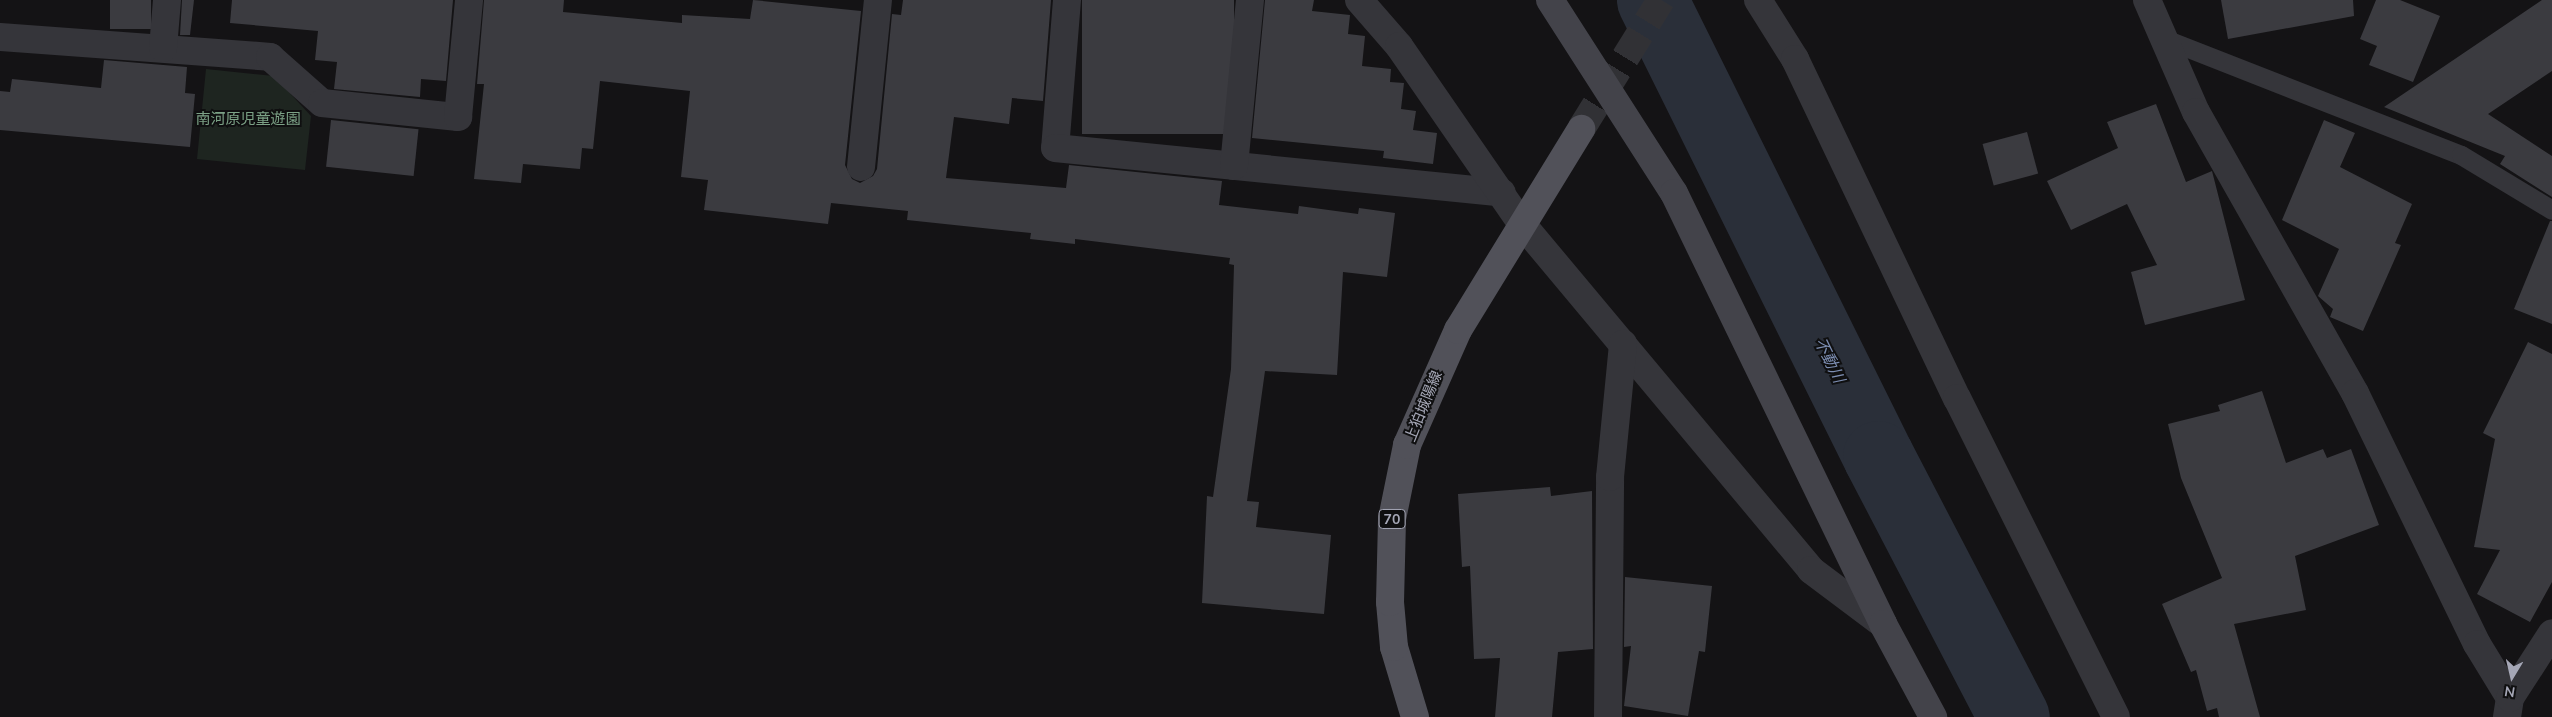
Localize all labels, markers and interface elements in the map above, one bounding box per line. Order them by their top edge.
park label: 南河原児童遊園 [196,110,300,128]
water label: 不動川 [1811,334,1849,386]
street label: 上狛城陽線 [1401,368,1445,444]
road number: 70 [1378,508,1406,530]
north arrow [2487,652,2537,702]
text: N [2503,682,2516,702]

